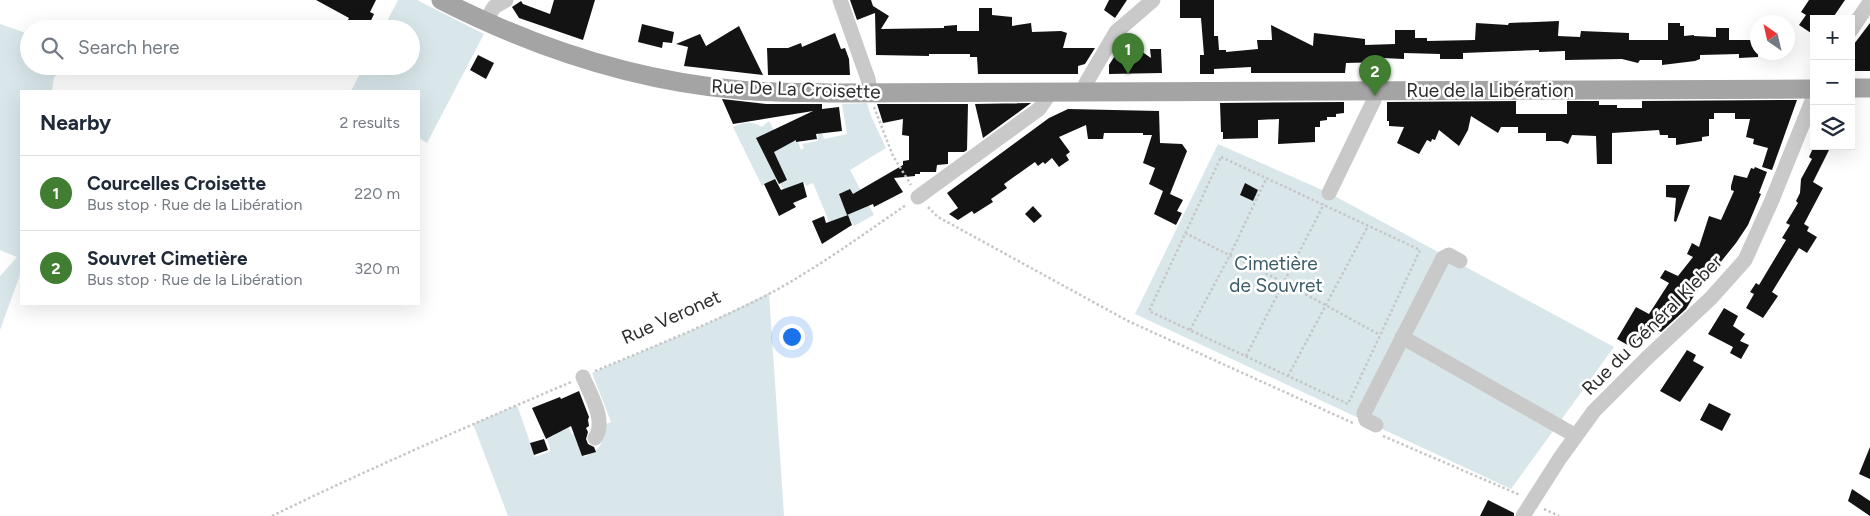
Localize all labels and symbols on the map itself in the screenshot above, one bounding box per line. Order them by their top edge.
north arrow [1750,15,1795,60]
pin: 1 [1112,33,1144,74]
pin: 2 [1359,55,1391,96]
street label: Rue De La Croisette [711,75,881,103]
street label: Rue de la Libération [1406,79,1574,102]
street label: Rue du Général Kleber [1577,250,1727,400]
park label: Cimetière de Souvret [1229,252,1323,297]
street label: Rue Veronet [618,285,724,349]
your location [779,324,805,350]

